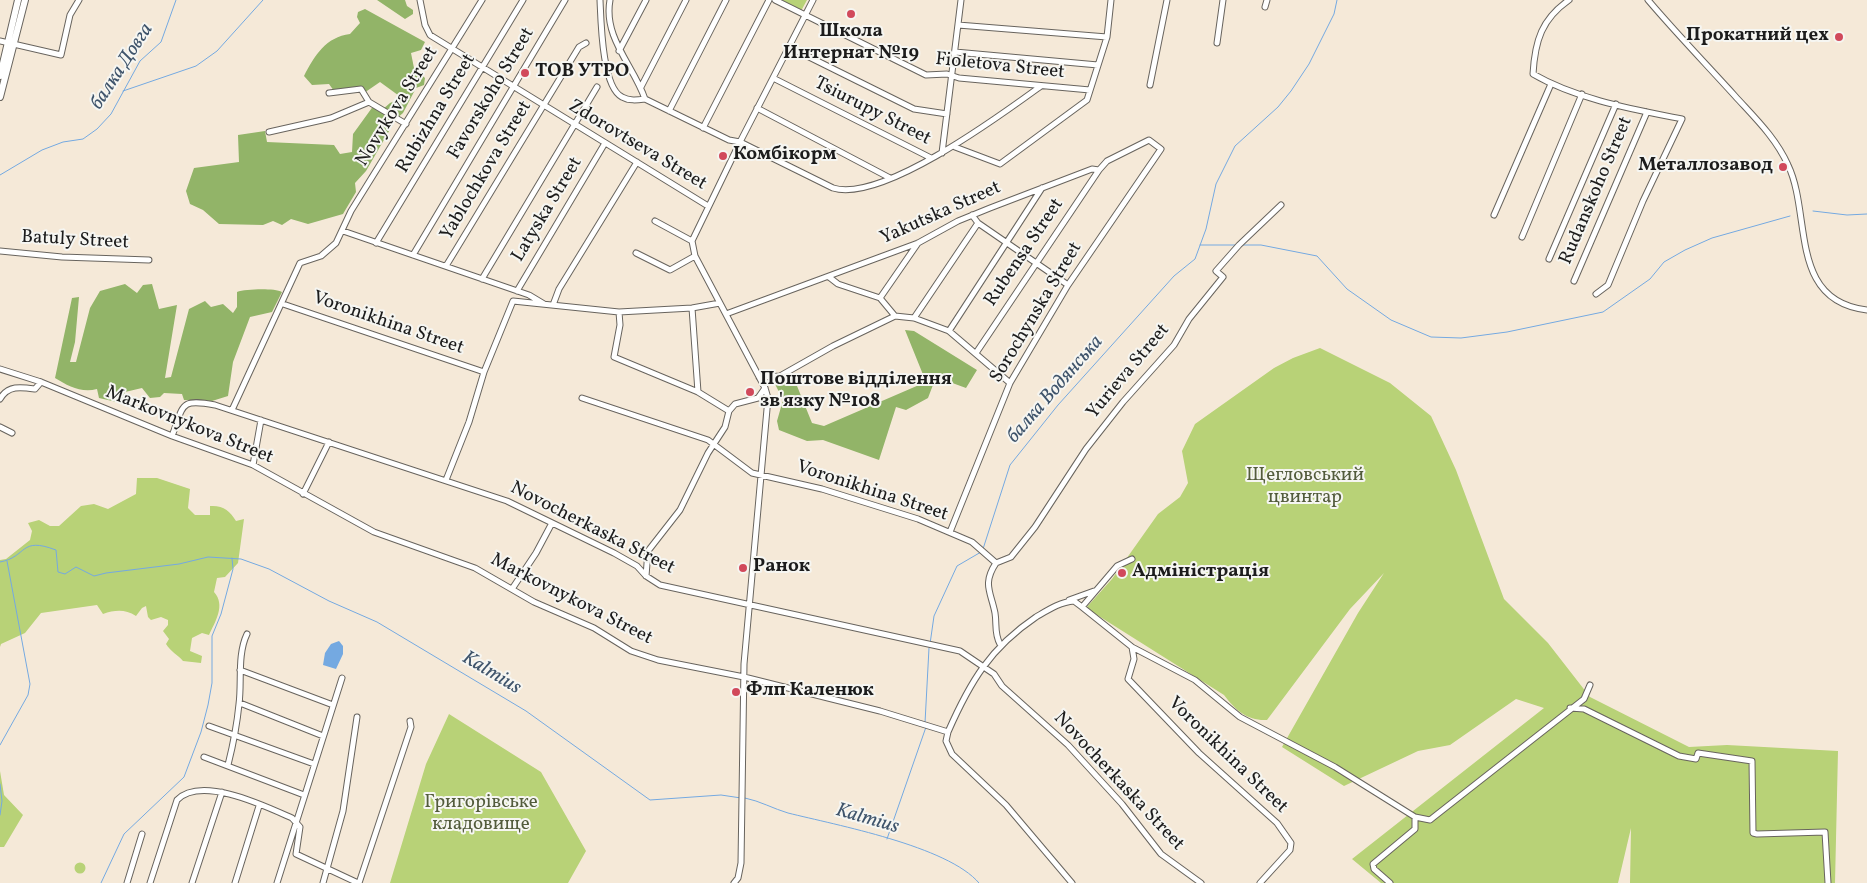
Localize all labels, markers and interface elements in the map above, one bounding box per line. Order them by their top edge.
marker: Школа Интернат №19 [845,8,857,20]
water label: балка Довга [86,20,160,114]
place label: Школа Интернат №19 [783,22,919,66]
street label: Favorskoho Street [444,24,540,164]
place label: Прокатний цех [1686,26,1829,48]
marker: Прокатний цех [1833,31,1845,43]
street label: Novykova Street [352,43,444,171]
street label: Fioletova Street [934,49,1066,85]
street label: Rubizhna Street [392,50,482,178]
place label: ТОВ УТРО [535,62,629,84]
marker: ТОВ УТРО [519,67,531,79]
street label: Tsiurupy Street [810,73,934,151]
street label: Zdorovtseva Street [564,96,710,196]
street label: Yablochkova Street [436,97,538,245]
street label: Rudanskoho Street [1556,114,1638,268]
place label: Комбікорм [733,145,836,167]
marker: Комбікорм [717,150,729,162]
street label: Latyska Street [508,153,588,267]
place label: Металлозавод [1638,156,1773,178]
marker: Металлозавод [1777,161,1789,173]
street label: Yakutska Street [877,177,1005,251]
street label: Rubensa Street [980,195,1070,311]
street label: Batuly Street [20,227,130,255]
street label: Sorochynska Street [986,238,1088,388]
street label: Voronikhina Street [309,287,467,361]
street label: Yurieva Street [1083,320,1175,424]
water label: балка Водянська [1003,331,1109,449]
place label: Поштове відділення зв'язку №108 [760,370,952,414]
street label: Markovnykova Street [102,382,276,470]
marker: Поштове відділення зв'язку №108 [744,386,756,398]
street label: Voronikhina Street [793,457,951,527]
park label: Щегловський цвинтар [1246,466,1364,510]
street label: Novocherkaska Street [506,478,678,580]
street label: Markovnykova Street [486,549,656,651]
place label: Ранок [753,557,810,579]
marker: Ранок [737,562,749,574]
place label: Адміністрація [1132,562,1269,584]
marker: Адміністрація [1116,567,1128,579]
water label: Kalmius [457,647,525,701]
place label: Флп Каленюк [746,681,874,703]
marker: Флп Каленюк [730,686,742,698]
street label: Voronikhina Street [1162,693,1292,819]
street label: Novocherkaska Street [1048,708,1188,856]
park label: Григорівське кладовище [424,793,538,837]
water label: Kalmius [833,800,901,840]

